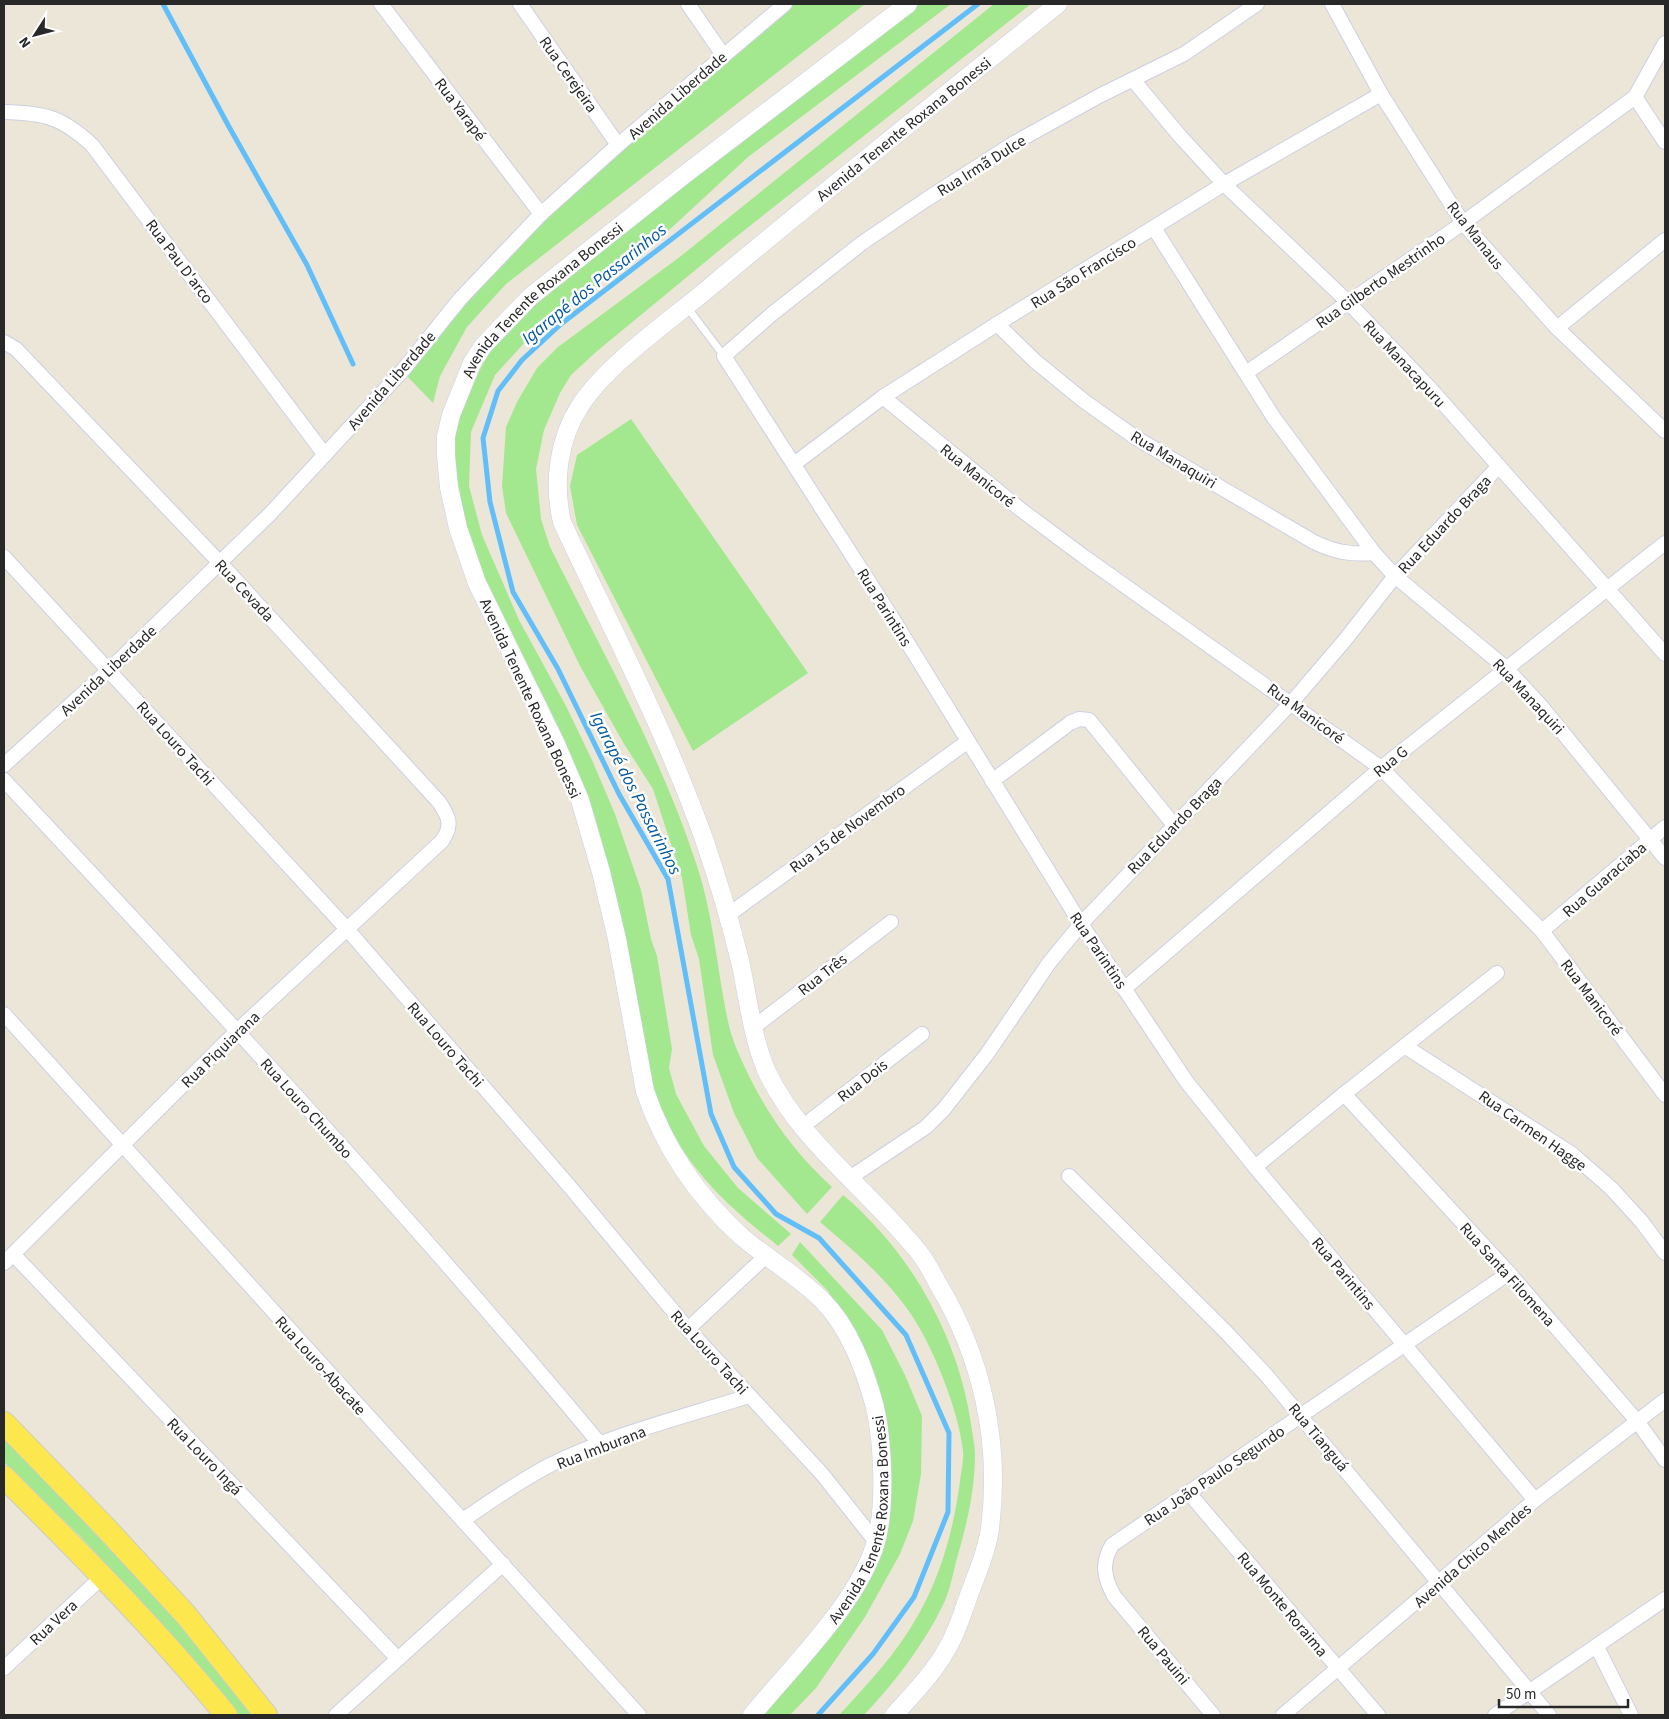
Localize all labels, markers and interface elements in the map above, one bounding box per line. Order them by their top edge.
north arrow [10,10,60,60]
text: N [14,32,36,52]
street label: Rua Cerejeira [534,32,603,117]
street label: Avenida Liberdade [623,47,732,145]
street label: Avenida Tenente Roxana Bonessi [812,52,996,207]
street label: Rua Yarapé [429,74,491,146]
street label: Rua Irmã Dulce [933,130,1030,202]
street label: Rua Manaus [1442,197,1509,275]
street label: Rua Pau D'arco [140,215,218,308]
street label: Avenida Tenente Roxana Bonessi [457,217,628,381]
water label: Igarapé dos Passarinhos [516,218,672,351]
street label: Rua Gilberto Mestrinho [1311,228,1450,334]
street label: Rua São Francisco [1027,232,1141,314]
street label: Rua Manacapuru [1358,315,1451,412]
street label: Avenida Liberdade [343,326,441,435]
street label: Rua Manaquiri [1126,426,1221,494]
street label: Rua Manicoré [935,439,1019,513]
street label: Rua Eduardo Braga [1393,470,1496,579]
street label: Rua Cevada [209,555,279,627]
street label: Rua Parintins [851,564,917,651]
street label: Avenida Tenente Roxana Bonessi [474,595,586,802]
street label: Avenida Liberdade [56,620,162,721]
street label: Rua Manaquiri [1487,654,1569,740]
street label: Rua Manicoré [1262,678,1348,749]
street label: Rua Louro Tachi [131,697,219,791]
water label: Igarapé dos Passarinhos [584,707,688,879]
street label: Rua G [1369,741,1413,783]
street label: Rua Eduardo Braga [1122,772,1227,879]
street label: Rua 15 de Novembro [785,779,910,878]
street label: Rua Guaraciaba [1558,837,1651,922]
street label: Rua Parintins [1064,908,1132,994]
street label: Rua Três [793,948,852,1001]
street label: Rua Manicoré [1555,955,1627,1040]
street label: Rua Louro Tachi [402,997,489,1092]
street label: Rua Piquiarana [176,1006,265,1093]
street label: Rua Louro Chumbo [255,1054,357,1164]
street label: Rua Dois [833,1054,893,1107]
street label: Rua Carmen Hagge [1474,1085,1591,1176]
street label: Rua Santa Filomena [1454,1218,1560,1332]
street label: Rua Parintins [1306,1233,1380,1315]
street label: Rua Louro Tachi [665,1306,753,1400]
street label: Rua Louro-Abacate [270,1311,371,1420]
street label: Rua Tianguá [1283,1399,1353,1477]
street label: Rua Louro Ingá [162,1413,247,1500]
street label: Avenida Tenente Roxana Bonessi [823,1413,894,1629]
street label: Rua João Paulo Segundo [1140,1420,1289,1531]
street label: Rua Imburana [553,1421,649,1475]
street label: Avenida Chico Mendes [1409,1498,1536,1613]
street label: Rua Monte Roraima [1232,1548,1333,1662]
street label: Rua Vera [25,1595,82,1651]
street label: Rua Pauini [1132,1621,1194,1690]
scale bar [1499,1676,1628,1708]
text: 50 m [1506,1684,1536,1705]

